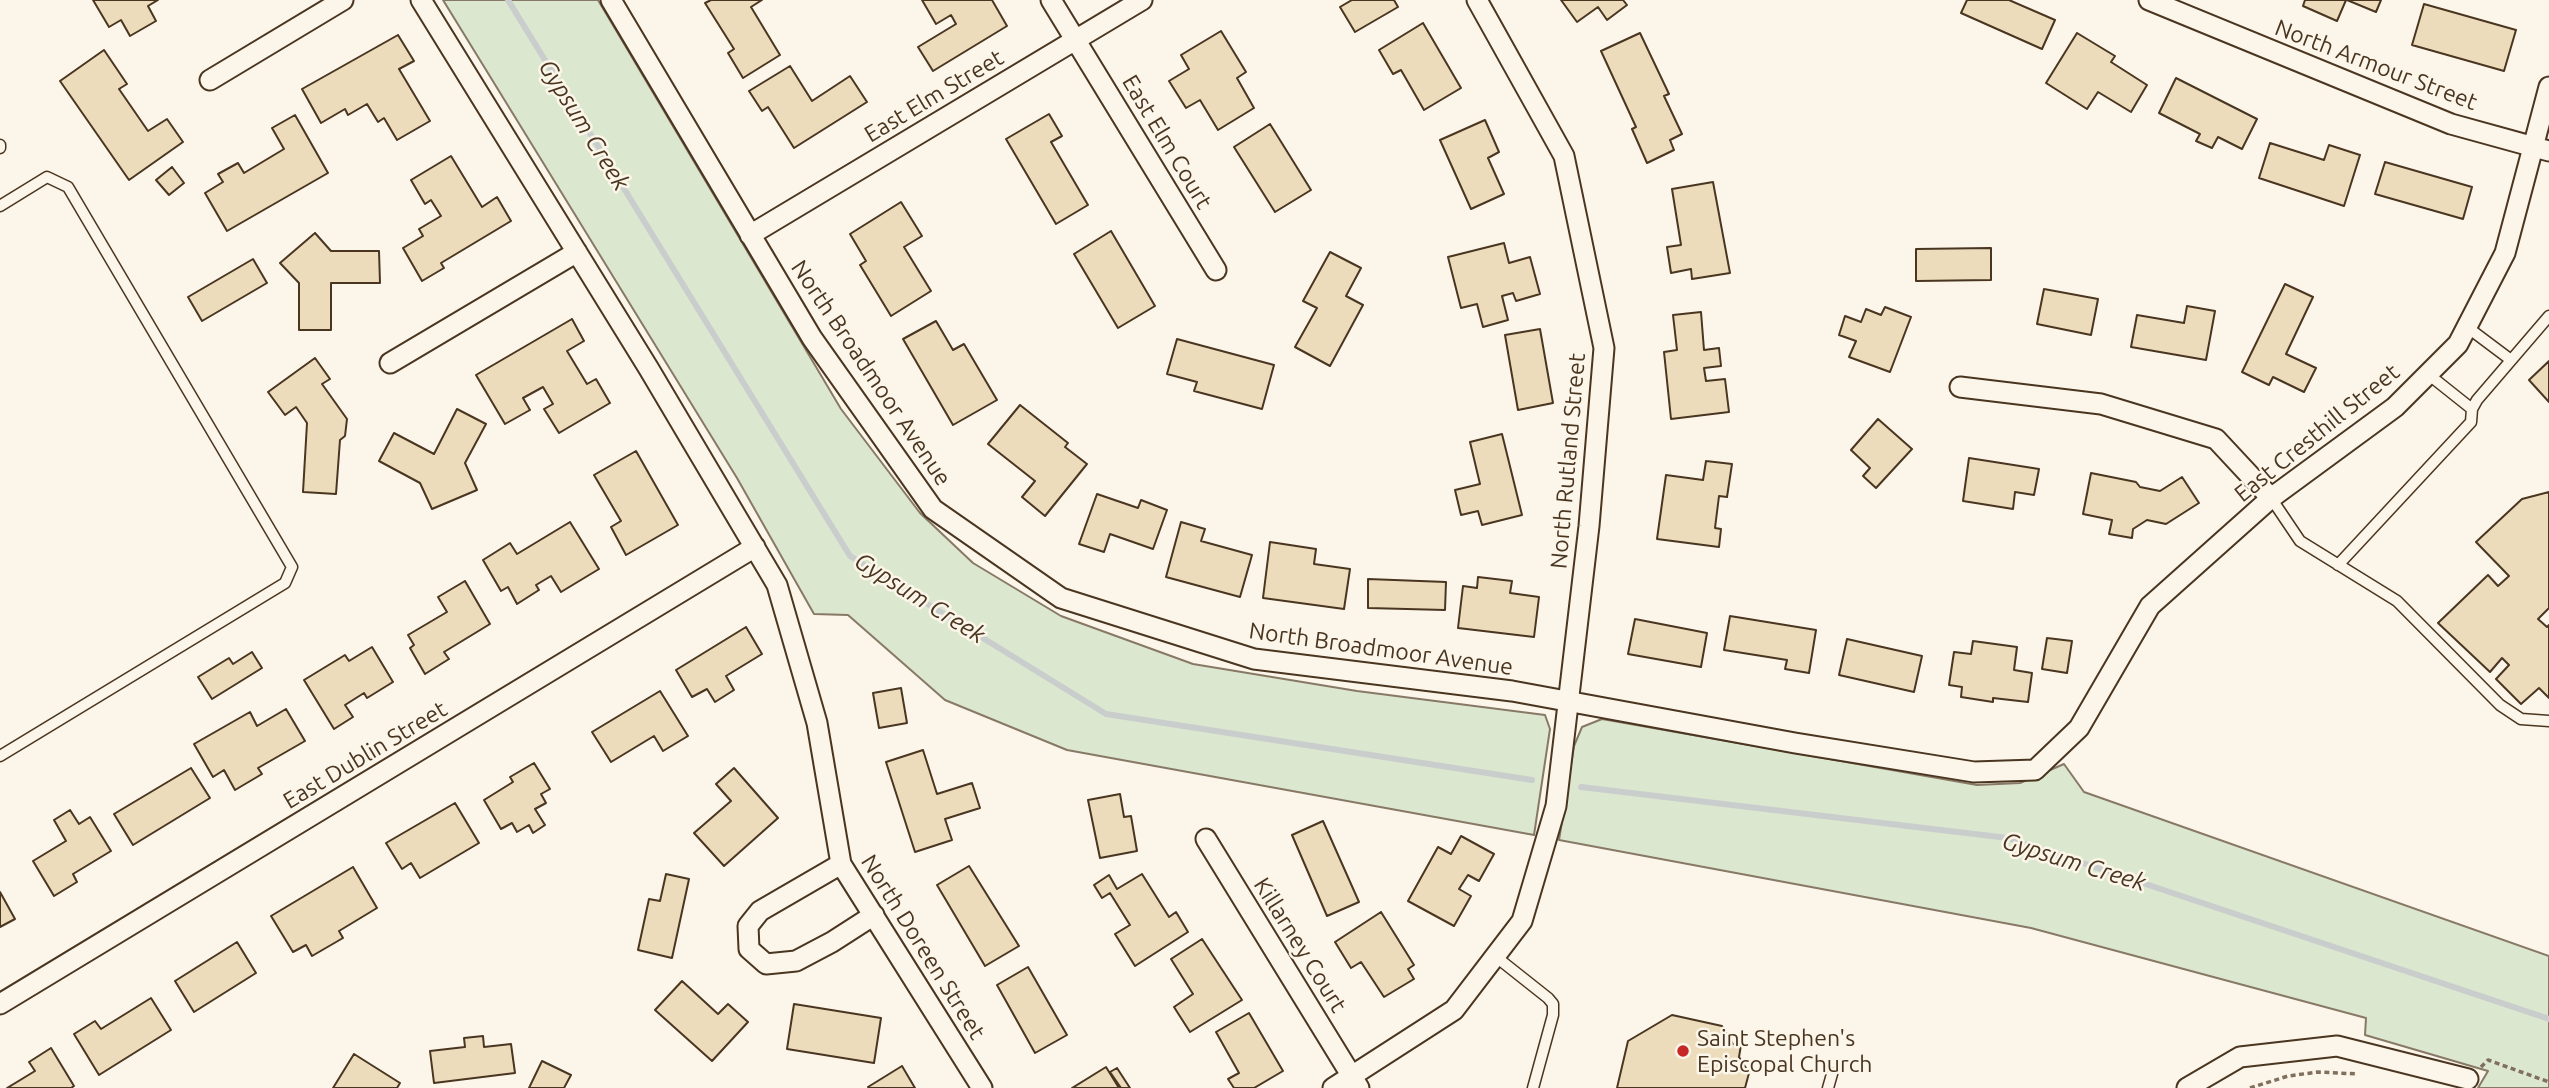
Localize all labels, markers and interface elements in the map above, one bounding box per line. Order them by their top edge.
street label: North Armour Street [2271,14,2481,116]
street label: East Elm Street [859,44,1009,148]
water label: Gypsum Creek [532,54,636,196]
street label: East Elm Court [1116,70,1218,214]
street label: North Broadmoor Avenue [785,255,957,491]
street label: North Rutland Street [1545,352,1591,570]
street label: East Cresthill Street [2229,358,2405,508]
water label: Gypsum Creek [849,546,991,650]
street label: North Broadmoor Avenue [1247,617,1515,681]
street label: East Dublin Street [278,695,452,815]
water label: Gypsum Creek [1999,826,2149,898]
street label: North Doreen Street [855,850,991,1044]
street label: Killarney Court [1248,873,1352,1017]
place label: Saint Stephen's Episcopal Church [1697,1024,1872,1078]
marker: Saint Stephen's Episcopal Church [1675,1043,1691,1059]

